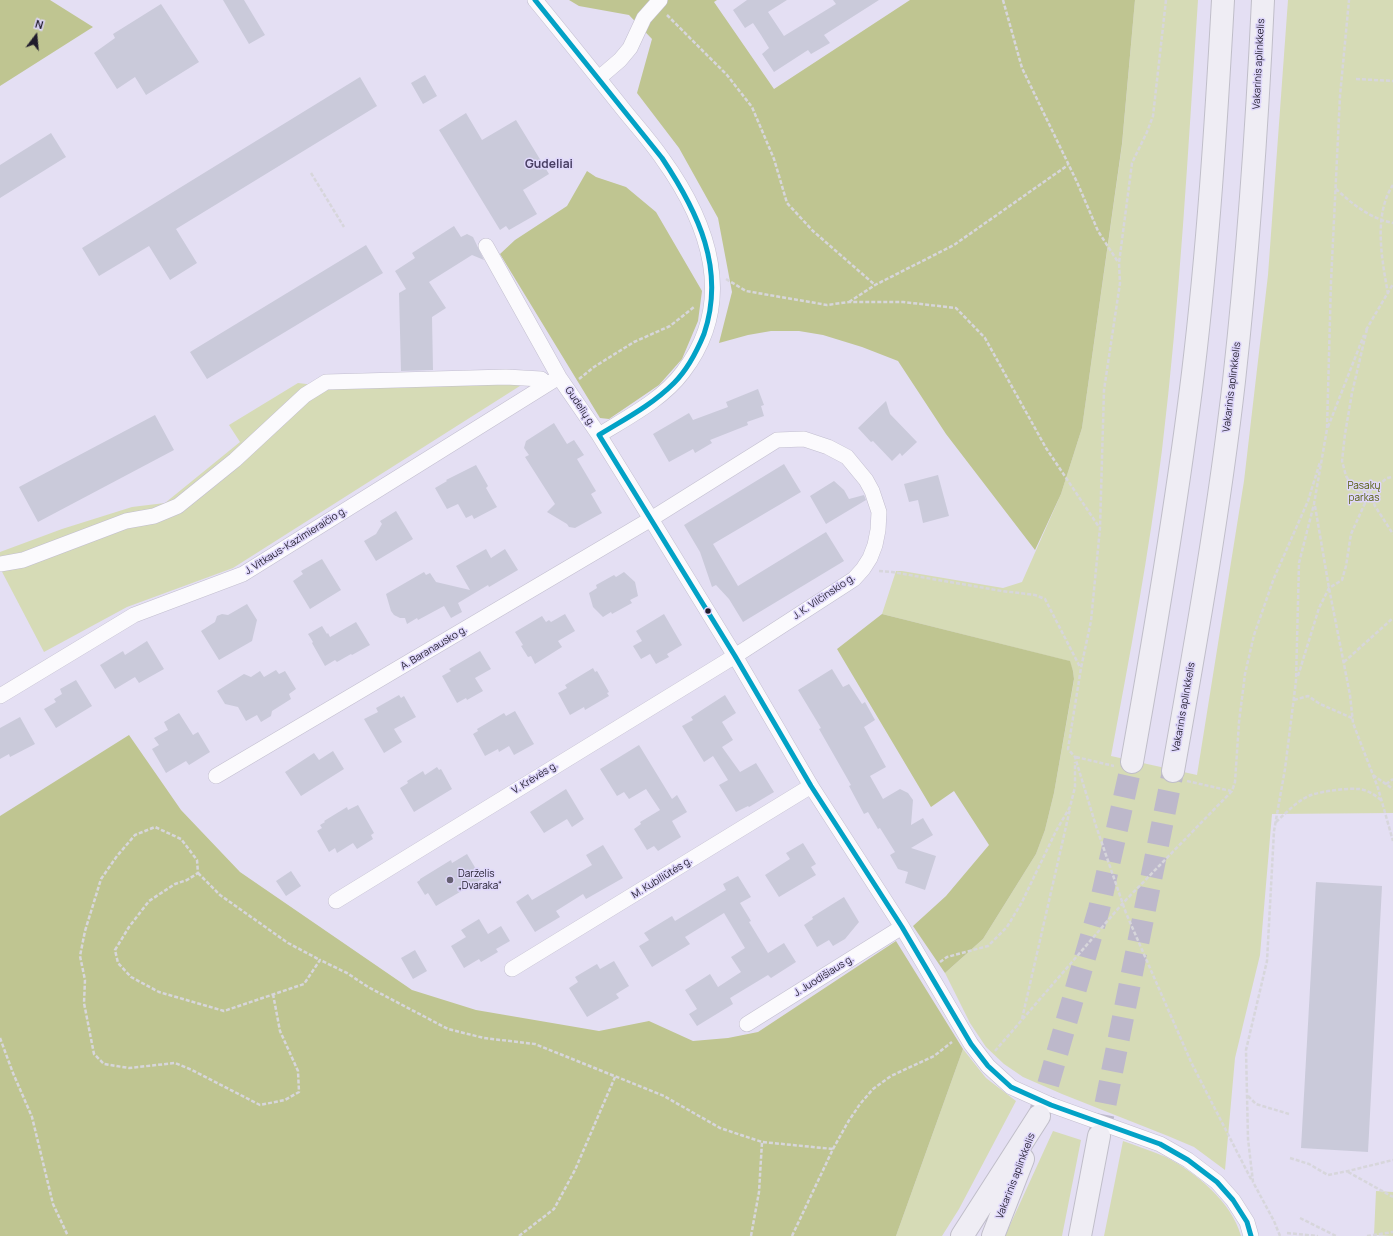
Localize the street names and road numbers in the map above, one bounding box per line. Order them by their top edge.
street label: Vakarinis aplinkkelis [1251,18,1267,110]
street label: Vakarinis aplinkkelis [1221,341,1243,433]
street label: Gudelių g. [562,385,598,429]
street label: J. Vitkaus-Kazimieraičio g. [243,505,349,577]
street label: J. K. Vilčinskio g. [791,572,857,622]
street label: A. Baranausko g. [399,623,469,673]
street label: Vakarinis aplinkkelis [1170,661,1198,753]
street label: V. Krėvės g. [510,759,560,797]
street label: M. Kubiliūtės g. [630,855,694,901]
street label: J. Juodišiaus g. [792,953,856,999]
street label: Vakarinis aplinkkelis [994,1131,1038,1221]

